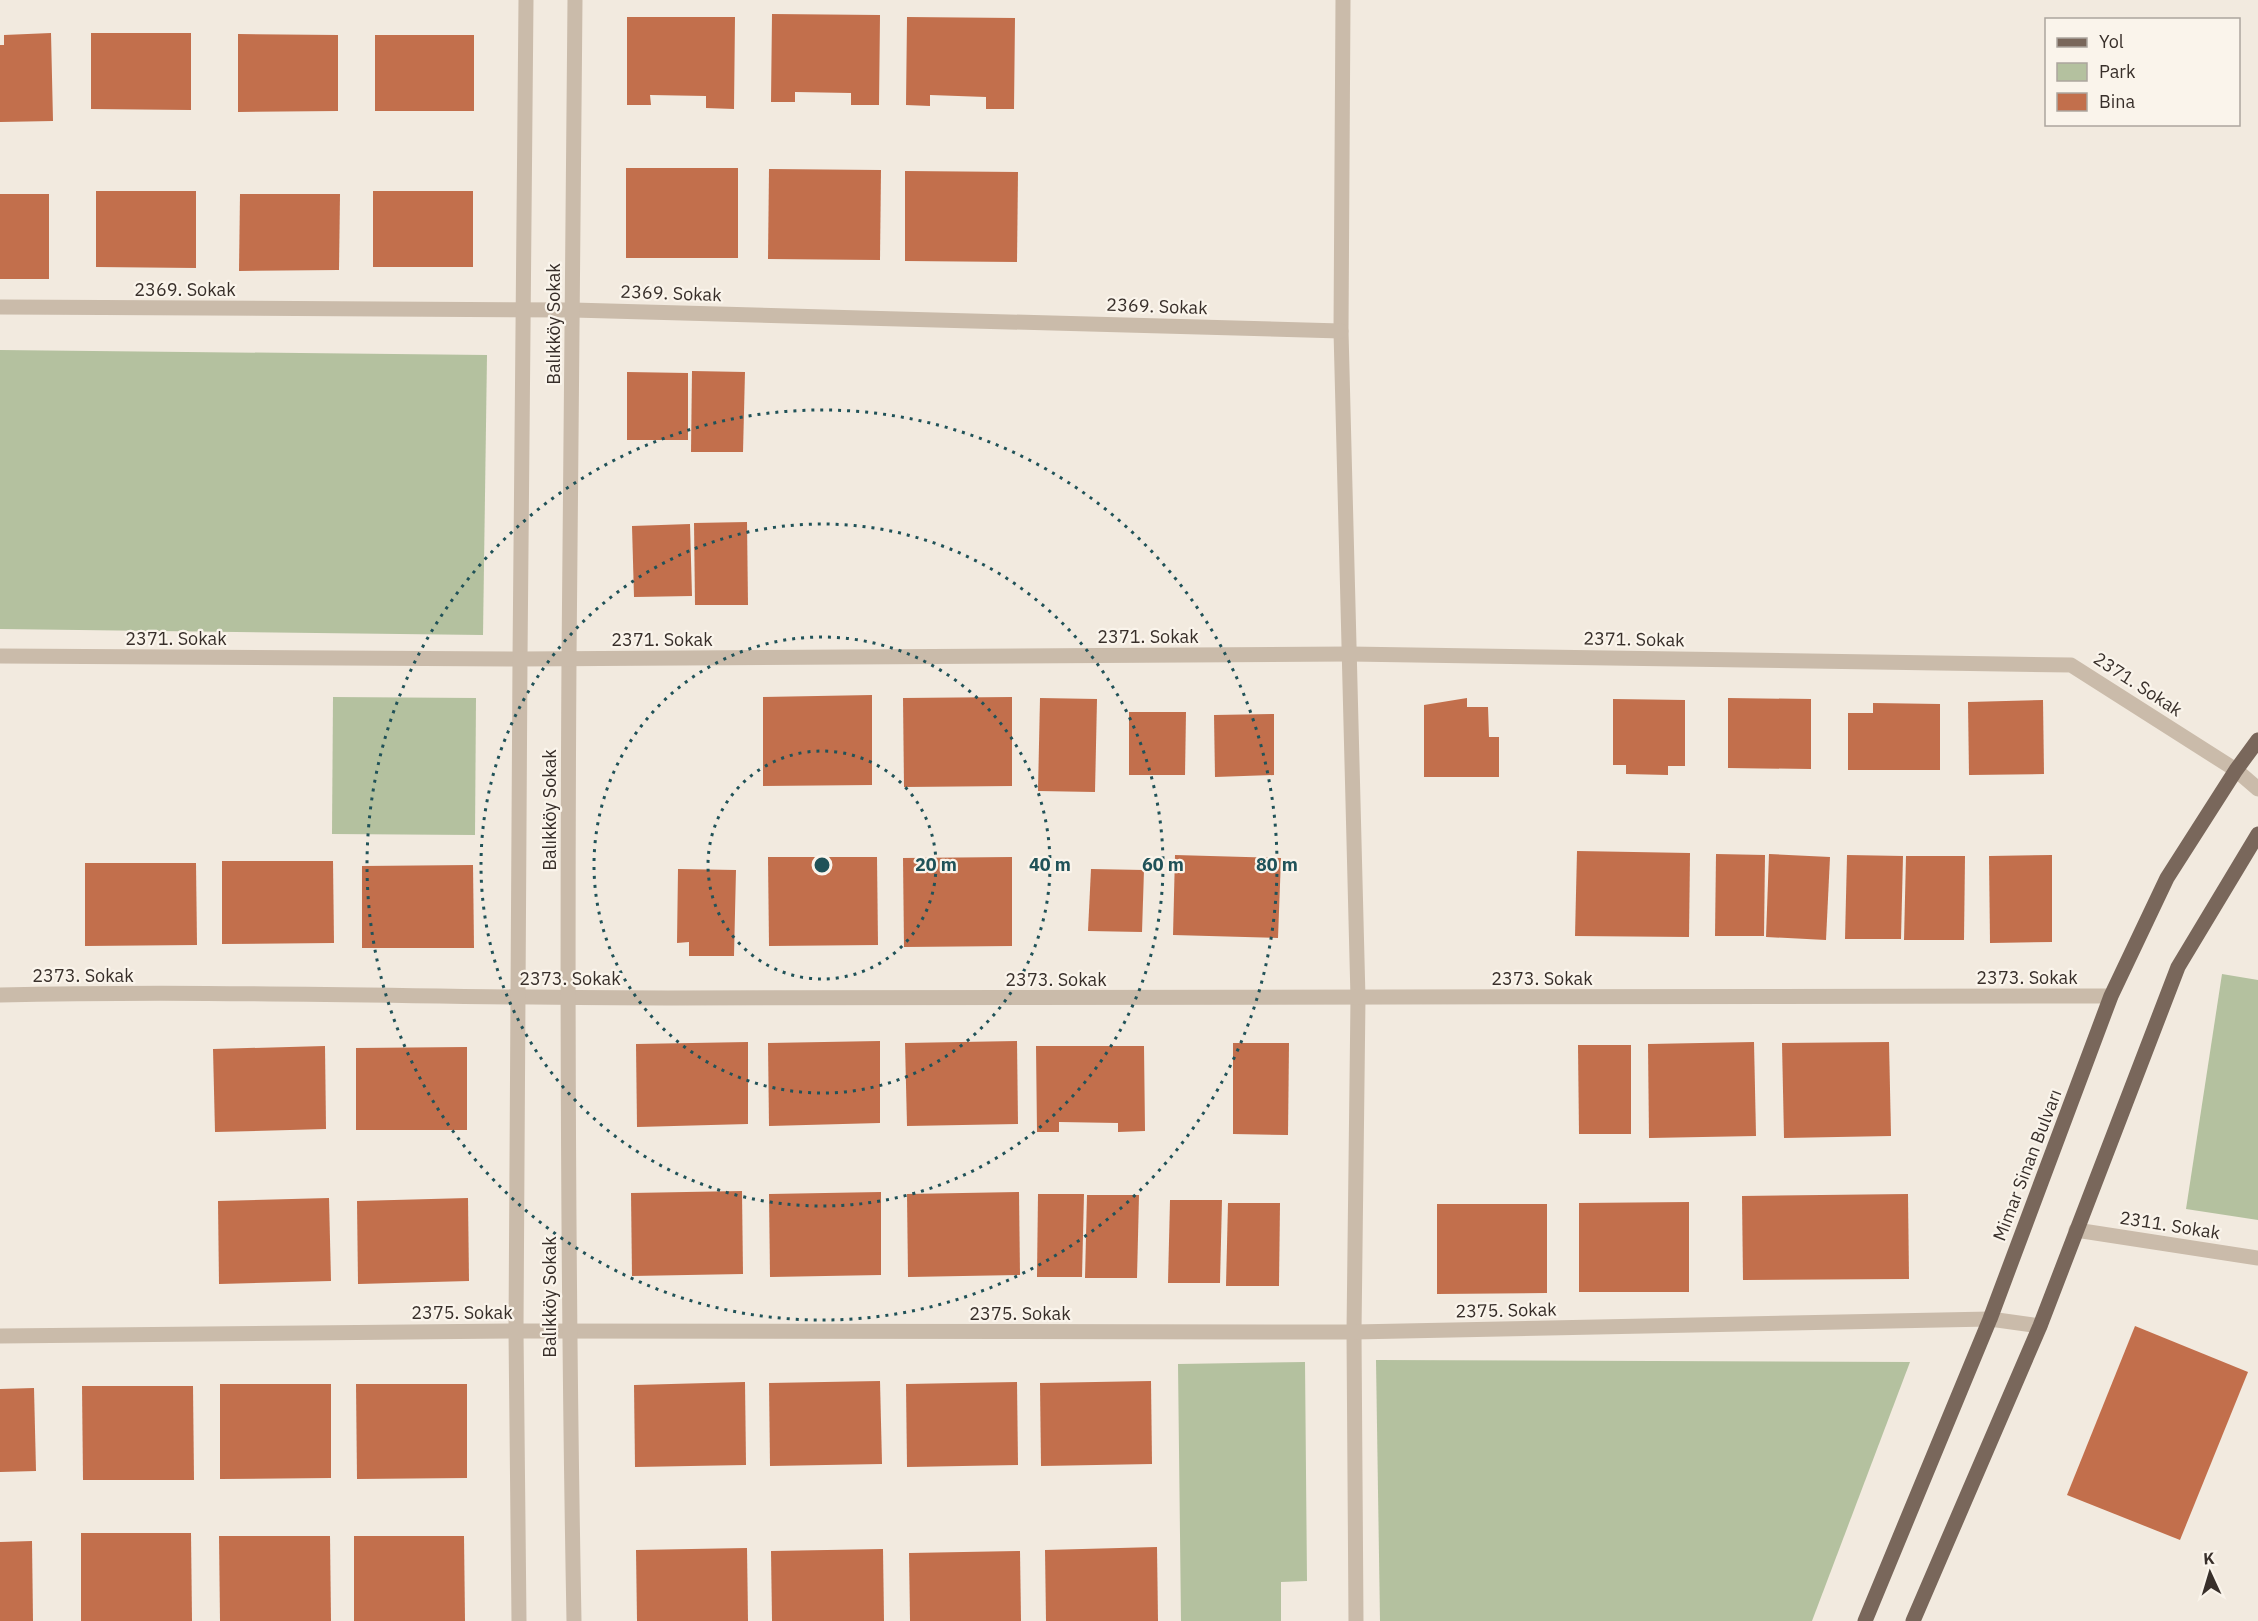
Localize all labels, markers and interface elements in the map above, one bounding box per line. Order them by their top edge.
legend [2045,18,2240,126]
text: Yol [2099,30,2124,53]
text: Park [2099,60,2136,83]
text: Bina [2099,90,2135,113]
street label: Balıkköy Sokak [542,263,565,385]
street label: 2369. Sokak [134,278,236,301]
street label: 2369. Sokak [620,280,723,306]
street label: 2369. Sokak [1106,293,1209,319]
street label: 2371. Sokak [1097,625,1199,648]
street label: 2371. Sokak [125,627,227,650]
street label: 2371. Sokak [1583,627,1685,651]
street label: 2371. Sokak [611,628,713,651]
street label: 2371. Sokak [2089,647,2187,722]
street label: Balıkköy Sokak [538,749,561,871]
text: 20 m [915,853,957,876]
text: 40 m [1029,853,1071,876]
text: 60 m [1142,853,1184,876]
text: 80 m [1256,853,1298,876]
centre of rings [812,855,832,875]
street label: 2373. Sokak [32,964,134,987]
street label: 2373. Sokak [1976,966,2078,989]
street label: 2373. Sokak [519,967,621,990]
street label: 2373. Sokak [1491,967,1593,990]
street label: 2373. Sokak [1005,968,1107,991]
street label: Mimar Sinan Bulvarı [1987,1086,2067,1244]
street label: 2311. Sokak [2118,1206,2222,1244]
street label: Balıkköy Sokak [538,1236,561,1358]
street label: 2375. Sokak [1455,1298,1557,1322]
street label: 2375. Sokak [411,1301,513,1324]
street label: 2375. Sokak [969,1302,1071,1325]
north arrow [2180,1543,2240,1603]
text: K [2203,1548,2215,1568]

